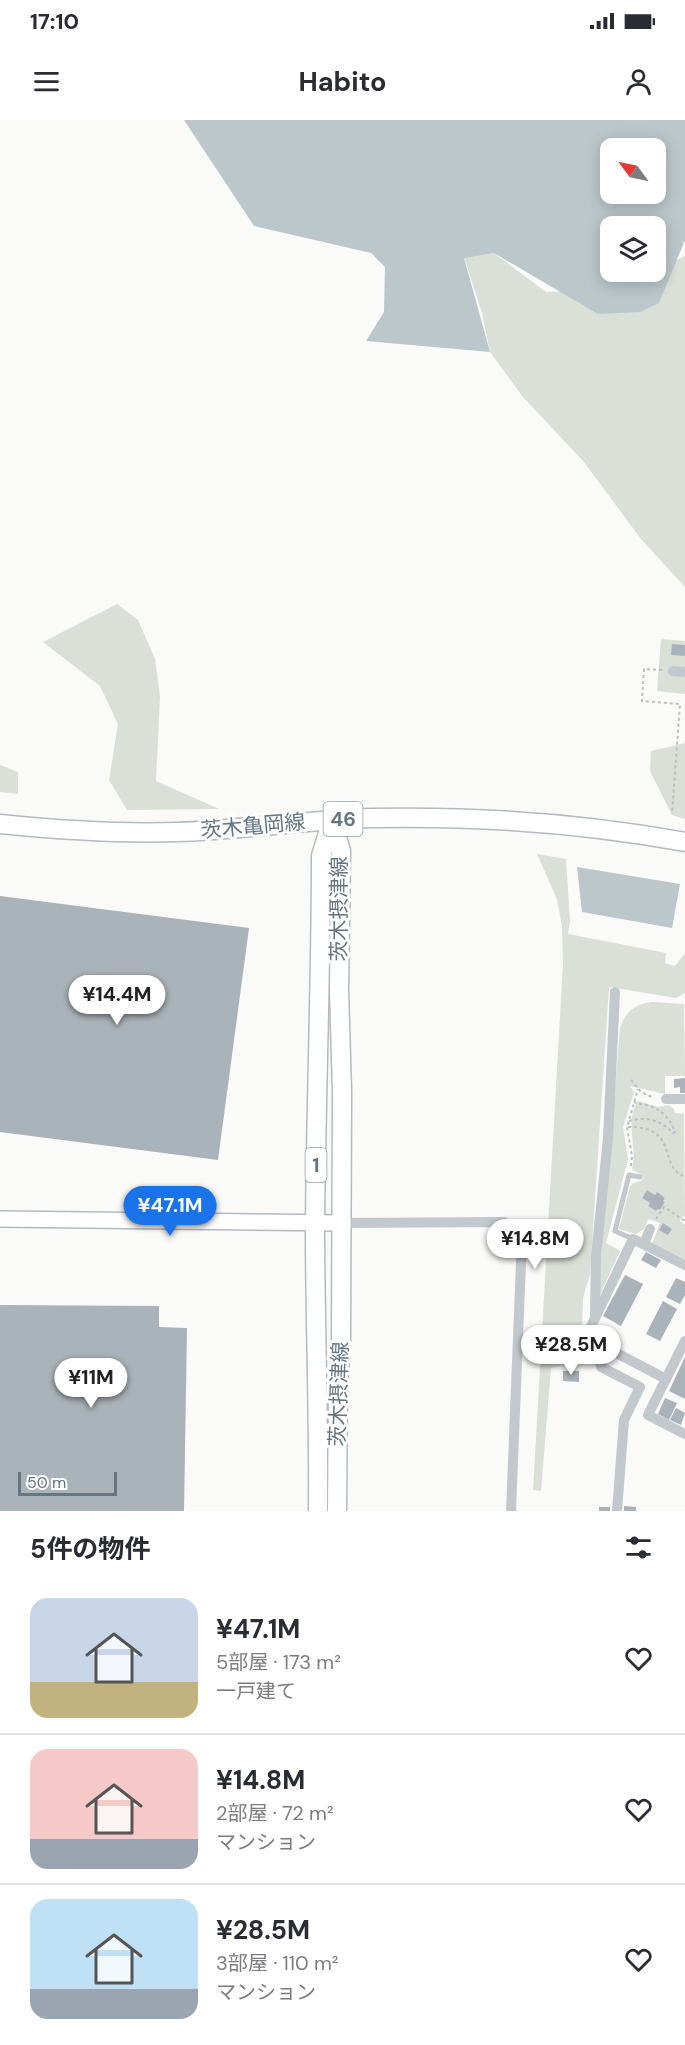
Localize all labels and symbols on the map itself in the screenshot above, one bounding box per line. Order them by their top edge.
north arrow [600,138,666,204]
road number: 46 [324,802,362,836]
street label: 茨木亀岡線 [199,807,307,845]
street label: 茨木摂津線 [325,857,353,962]
pin: ¥14.4M [68,975,166,1026]
road number: 1 [306,1148,326,1182]
pin: ¥47.1M [121,1186,219,1237]
pin: ¥14.8M [486,1219,584,1270]
pin: ¥28.5M [522,1325,620,1376]
street label: 茨木摂津線 [323,1341,355,1447]
pin: ¥11M [55,1358,127,1409]
scale bar [18,1469,117,1496]

